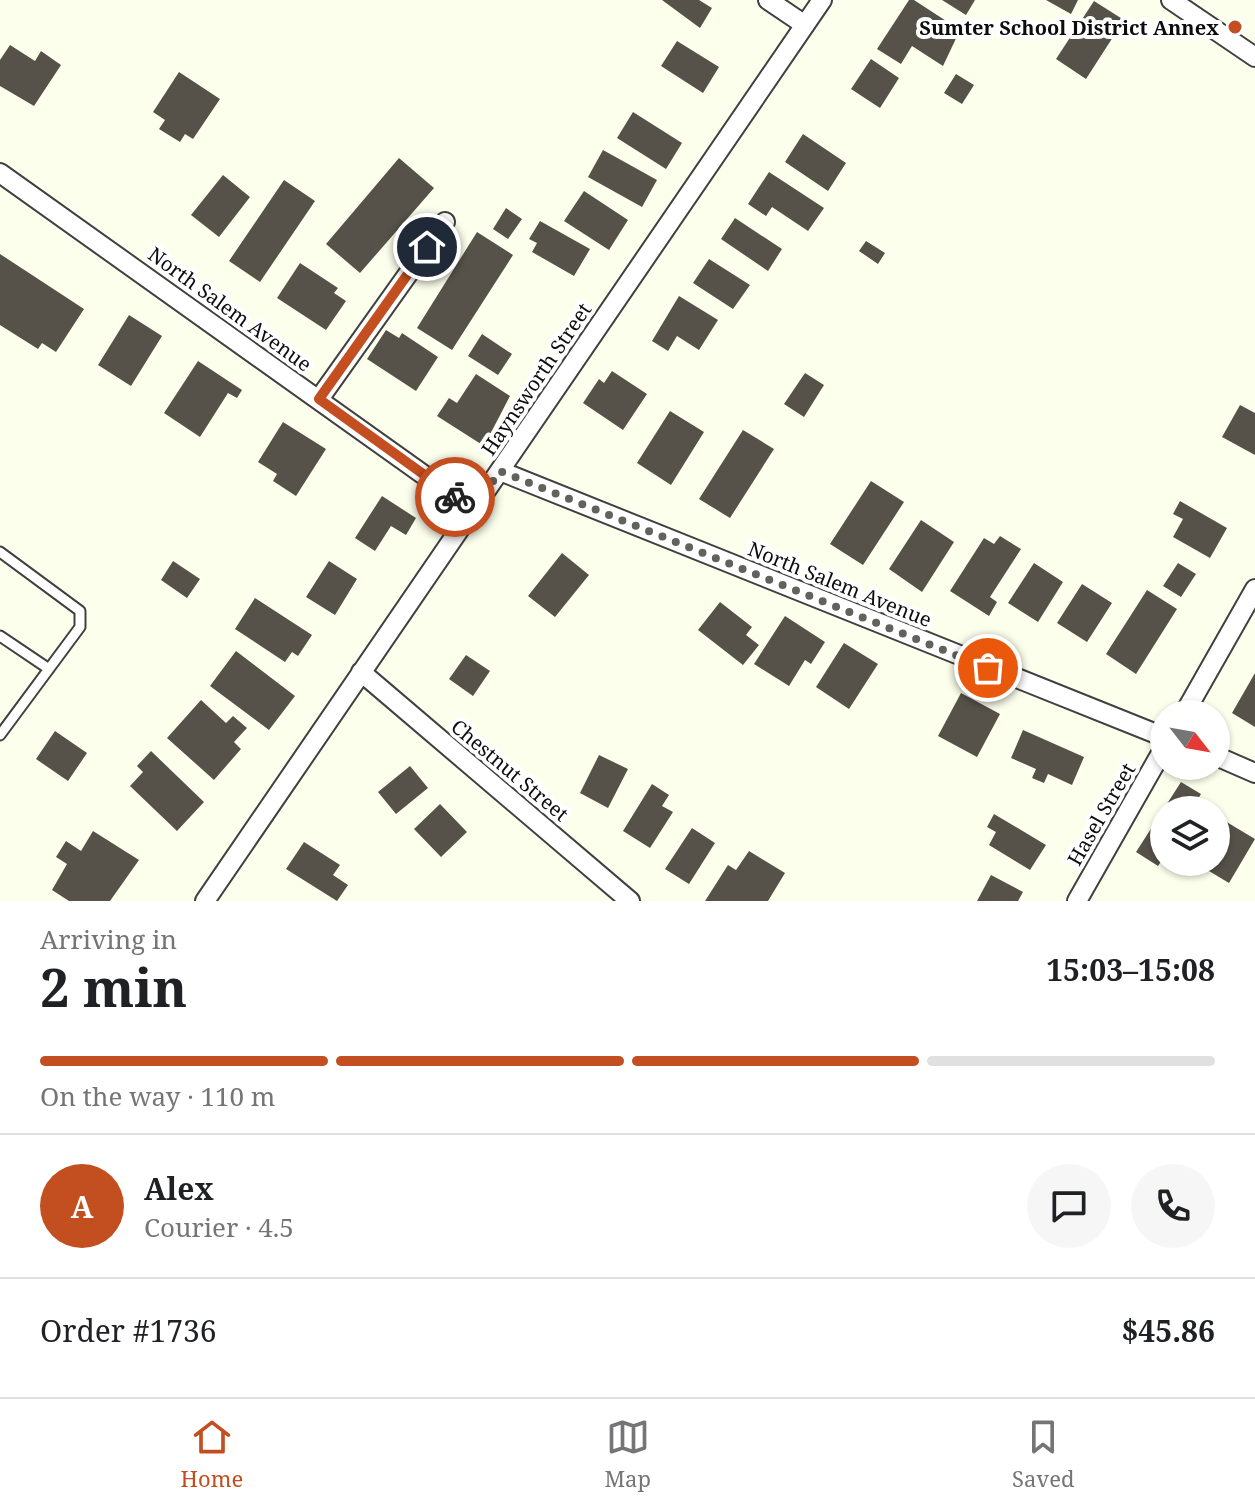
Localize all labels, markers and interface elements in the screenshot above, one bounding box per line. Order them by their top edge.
place label: Sumter School District Annex [919,14,1219,41]
marker: Sumter School District Annex [1226,18,1244,36]
pin [393,213,461,281]
icon: home [405,225,449,269]
street label: North Salem Avenue [143,241,317,377]
street label: Haynsworth Street [475,297,597,461]
courier [415,457,495,537]
icon: bike [433,475,477,519]
street label: North Salem Avenue [744,535,936,633]
pin [954,634,1022,702]
icon: bag [966,646,1010,690]
north arrow [1150,700,1230,780]
map controls [1150,700,1230,876]
street label: Chestnut Street [446,713,574,827]
street label: Hasel Street [1061,758,1141,870]
button: layers [1150,796,1230,876]
text: Arriving in [40,921,177,957]
text: 15:03–15:08 [1046,949,1215,990]
text: 2 min [40,951,187,1022]
text: On the way · 110 m [40,1078,275,1114]
button: chat [1027,1164,1111,1248]
button: phone [1131,1164,1215,1248]
text: Alex [144,1168,214,1209]
text: A [71,1186,93,1227]
text: Courier · 4.5 [144,1209,294,1245]
text: Order #1736 [40,1310,217,1351]
text: $45.86 [1121,1310,1215,1351]
tab: Home [181,1415,243,1493]
tab: Map [604,1415,651,1493]
tab: Saved [1012,1415,1074,1493]

